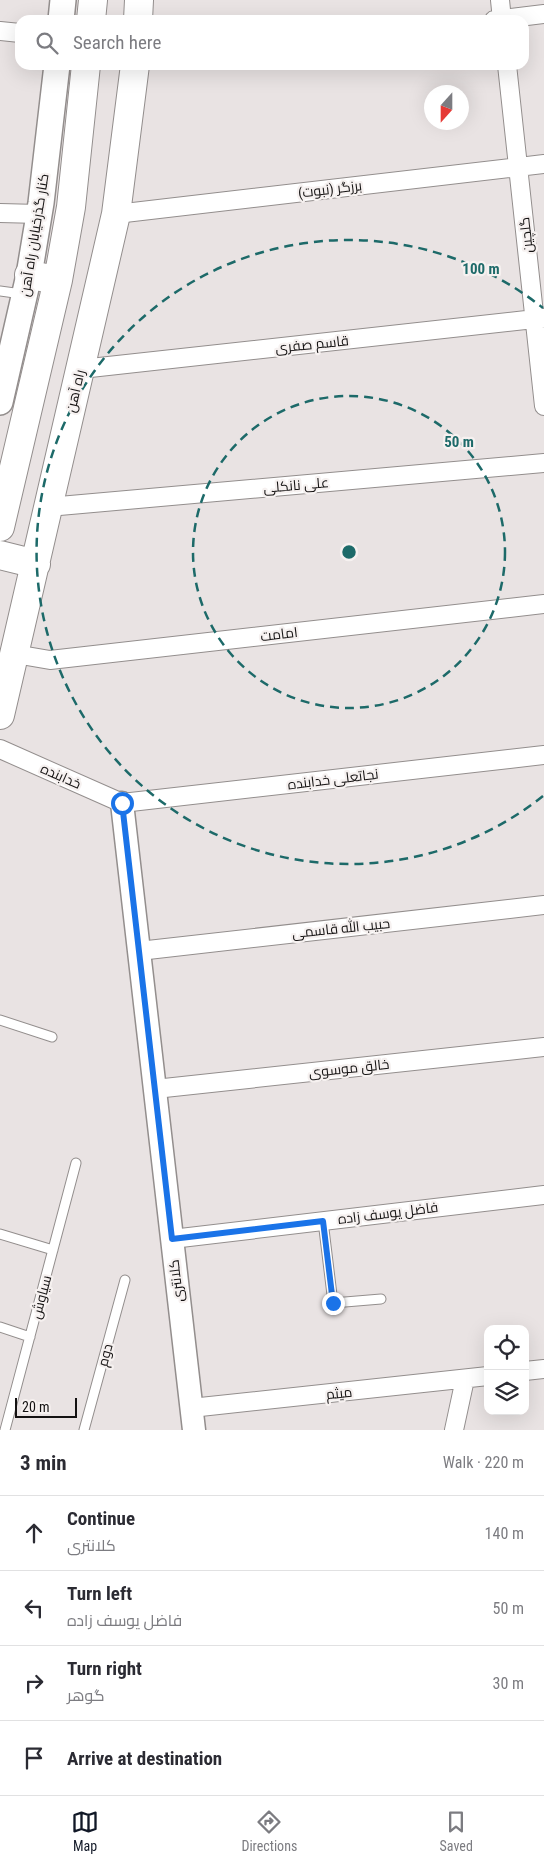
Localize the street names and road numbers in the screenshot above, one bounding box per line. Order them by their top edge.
street label: کنار گذرخیابان راه آهن [16,172,52,298]
street label: برزگر (نبوت) [297,177,363,202]
street label: گلچین [516,216,538,254]
street label: قاسم صفری [274,332,350,358]
street label: راه آهن [62,368,88,414]
street label: علی نانکلی [263,474,329,496]
street label: امامت [260,624,298,644]
street label: خدابنده [38,760,84,792]
street label: نجاتعلی خدابنده [287,765,379,793]
street label: حبیب الله قاسمی [291,914,391,941]
street label: خالق موسوی [308,1056,390,1081]
street label: فاضل یوسف زاده [337,1199,439,1227]
street label: کلانتری [165,1259,187,1303]
street label: سیاوش [28,1273,54,1321]
street label: دوم [94,1342,118,1369]
street label: میثم [325,1384,353,1404]

